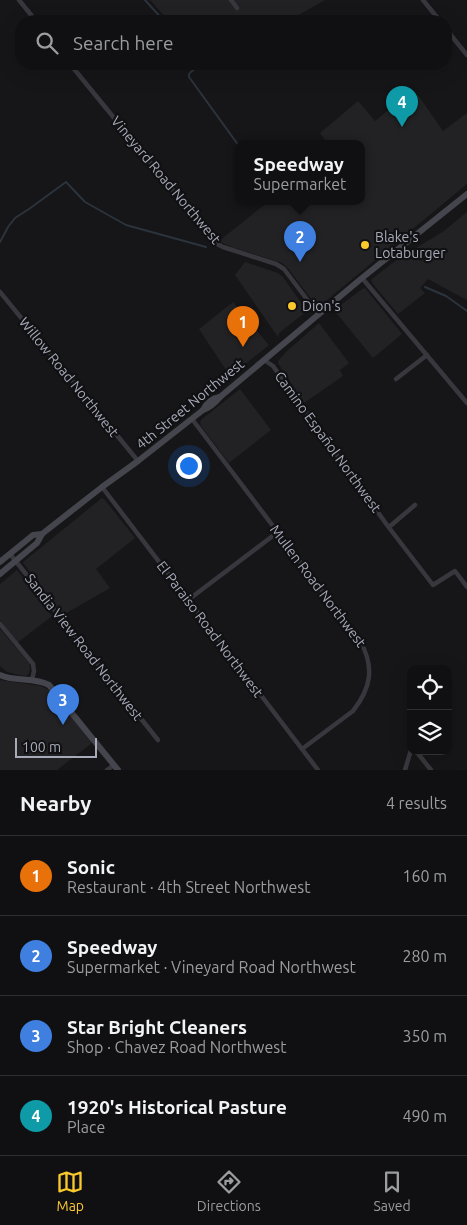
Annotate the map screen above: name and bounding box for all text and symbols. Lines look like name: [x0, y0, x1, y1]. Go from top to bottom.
search box: [15, 15, 452, 70]
icon: search: [33, 29, 61, 57]
text: Search here: [73, 32, 173, 54]
pin: 4: [386, 86, 418, 127]
street label: Vineyard Road Northwest: [108, 113, 224, 247]
popup: [235, 140, 365, 205]
text: Speedway: [254, 153, 344, 175]
text: Supermarket: [254, 175, 346, 193]
pin: 2: [284, 221, 316, 262]
place label: Blake's Lotaburger: [375, 229, 446, 261]
marker: Blake's Lotaburger: [359, 239, 371, 251]
place label: Dion's: [302, 298, 341, 314]
marker: Dion's: [286, 300, 298, 312]
pin: 1: [227, 306, 259, 347]
street label: Willow Road Northwest: [16, 314, 122, 440]
street label: 4th Street Northwest: [133, 355, 247, 452]
street label: Camino Español Northwest: [272, 368, 385, 516]
your location: [176, 453, 202, 479]
street label: Mullen Road Northwest: [267, 522, 370, 651]
street label: El Paraiso Road Northwest: [154, 558, 267, 701]
street label: Sandia View Road Northwest: [22, 570, 147, 724]
map controls: [407, 665, 452, 755]
button: locate: [407, 665, 452, 710]
pin: 3: [47, 684, 79, 725]
button: layers: [407, 710, 452, 755]
scale bar: [15, 735, 98, 758]
text: 100 m: [22, 739, 61, 755]
text: Nearby: [20, 791, 91, 815]
text: 4 results: [386, 794, 447, 812]
text: Sonic: [67, 856, 115, 878]
text: 1: [31, 867, 41, 885]
text: 160 m: [402, 867, 447, 885]
text: Restaurant · 4th Street Northwest: [67, 878, 310, 896]
text: Speedway: [67, 936, 157, 958]
text: 2: [31, 947, 41, 965]
text: 280 m: [402, 947, 447, 965]
text: Supermarket · Vineyard Road Northwest: [67, 958, 356, 976]
text: Star Bright Cleaners: [67, 1016, 247, 1038]
text: 3: [31, 1027, 41, 1045]
text: 350 m: [402, 1027, 447, 1045]
text: Shop · Chavez Road Northwest: [67, 1038, 287, 1056]
text: 1920's Historical Pasture: [67, 1096, 287, 1118]
text: 4: [31, 1107, 41, 1125]
text: 490 m: [402, 1107, 447, 1125]
text: Place: [67, 1118, 105, 1136]
tab: Map: [56, 1168, 84, 1214]
tab: Directions: [197, 1168, 261, 1214]
tab: Saved: [373, 1168, 411, 1214]

